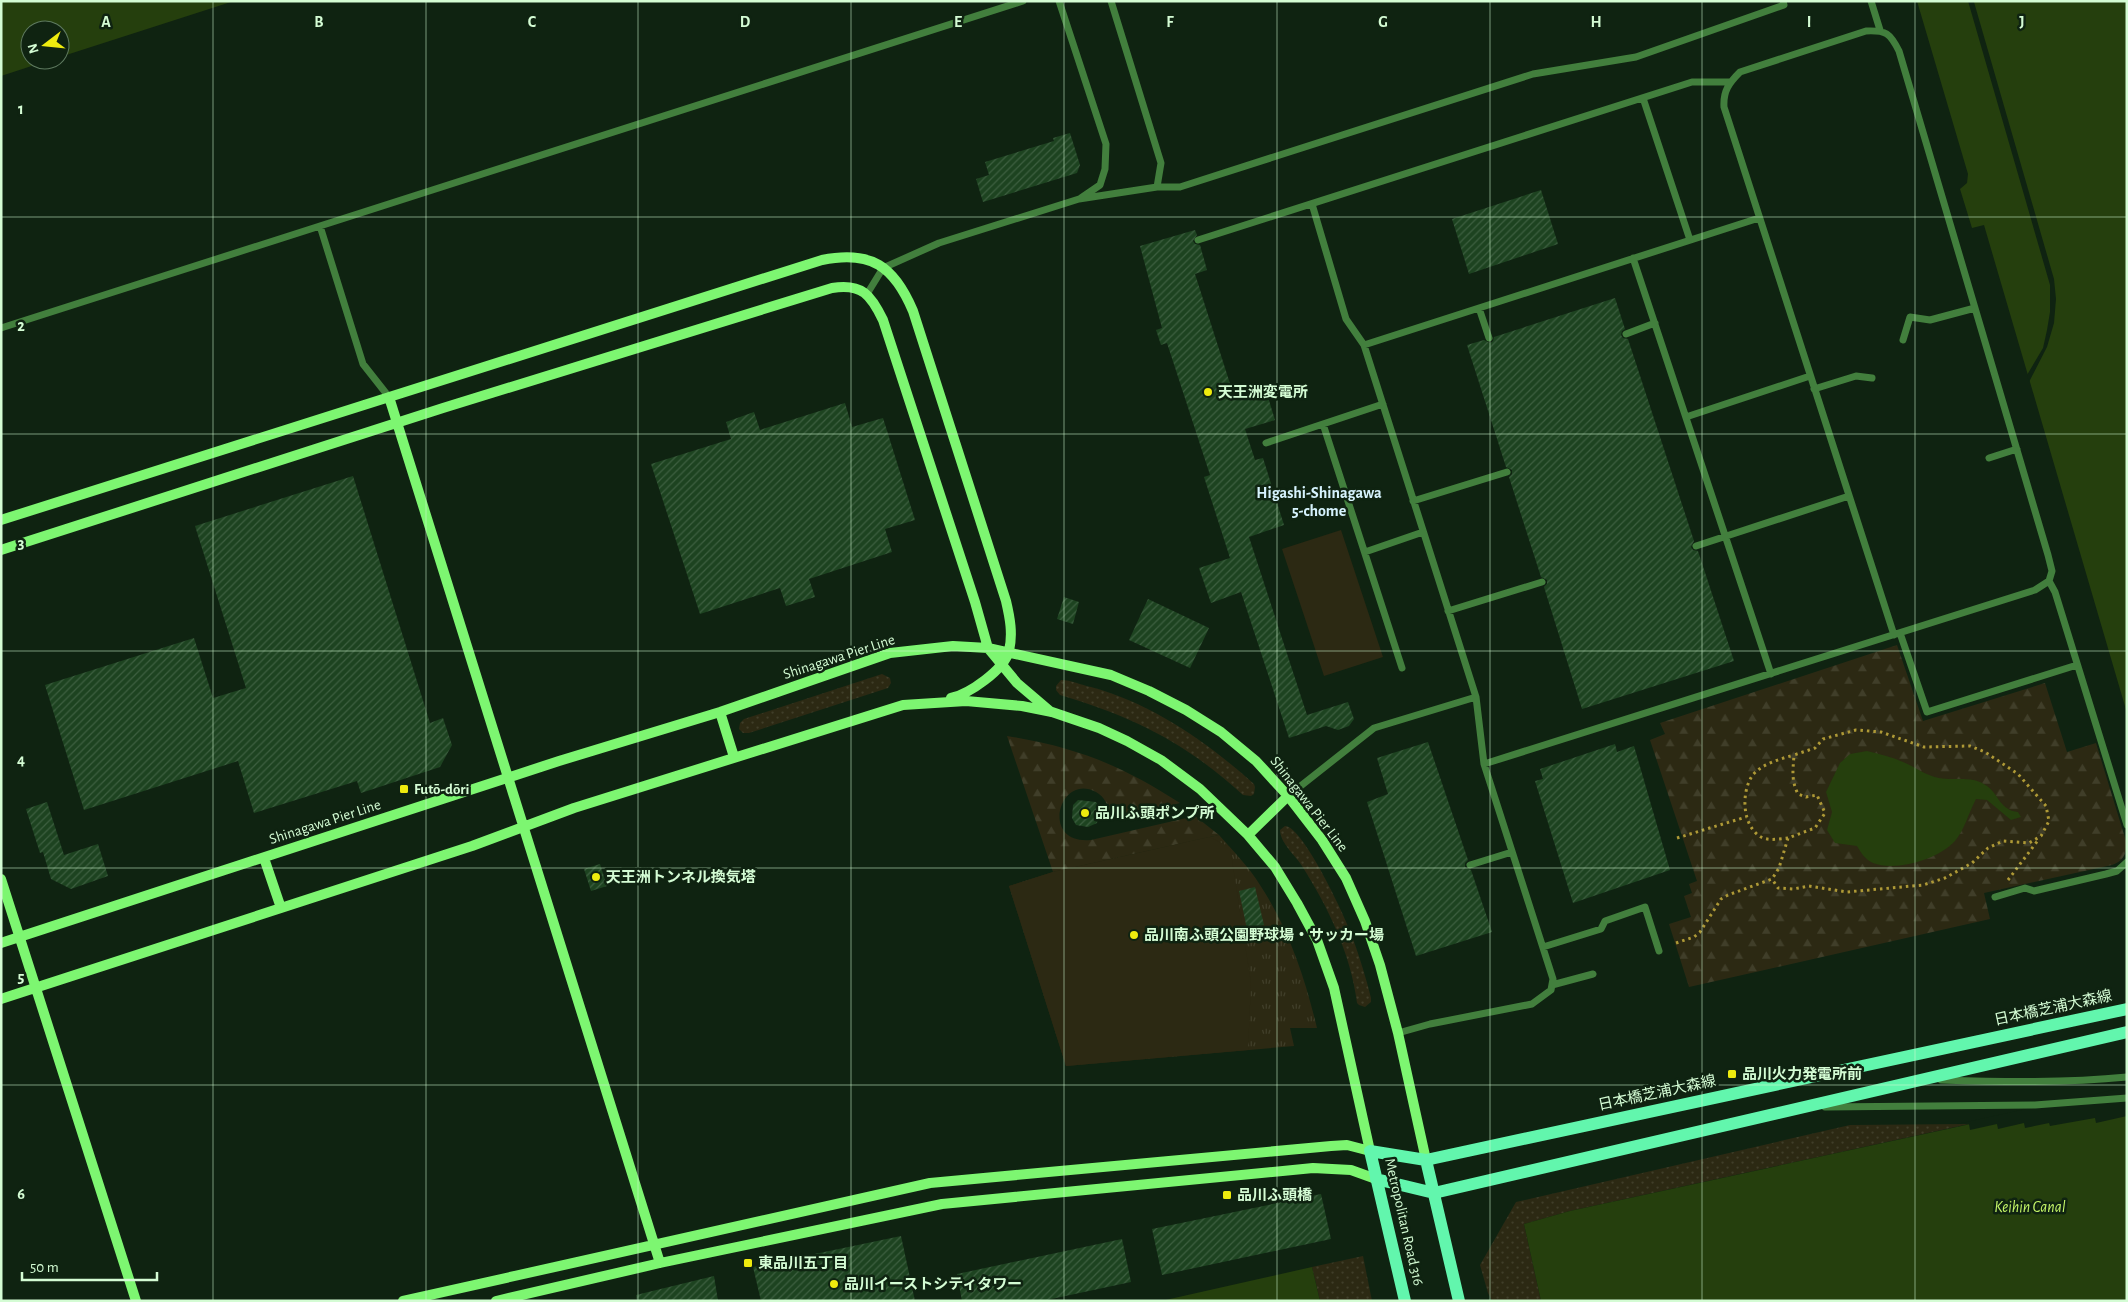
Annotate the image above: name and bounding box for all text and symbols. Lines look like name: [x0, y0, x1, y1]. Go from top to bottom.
text: A: [101, 14, 111, 30]
text: B: [314, 14, 324, 30]
text: C: [528, 14, 537, 30]
text: D: [740, 14, 751, 30]
text: E: [954, 14, 962, 30]
text: F: [1166, 14, 1174, 30]
text: G: [1378, 14, 1388, 30]
text: H: [1590, 14, 1602, 30]
text: I: [1807, 14, 1811, 30]
text: J: [2019, 14, 2025, 30]
north arrow: [20, 20, 70, 70]
text: N: [25, 42, 42, 55]
text: 1: [18, 101, 24, 117]
text: 2: [17, 318, 25, 334]
place label: 天王洲変電所: [1218, 384, 1308, 400]
marker: 天王洲変電所: [1202, 386, 1214, 398]
district label: Higashi-Shinagawa 5-chome: [1256, 485, 1382, 519]
text: 3: [18, 535, 25, 551]
street label: Shinagawa Pier Line: [781, 632, 897, 682]
text: 4: [17, 752, 25, 768]
street label: Shinagawa Pier Line: [1267, 754, 1351, 855]
place label: Futō-dōri: [414, 782, 469, 797]
marker: Futō-dōri: [398, 783, 410, 795]
street label: Shinagawa Pier Line: [267, 797, 383, 847]
place label: 品川ふ頭ポンプ所: [1095, 805, 1215, 821]
marker: 品川ふ頭ポンプ所: [1079, 807, 1091, 819]
place label: 天王洲トンネル換気塔: [606, 868, 756, 885]
marker: 天王洲トンネル換気塔: [590, 871, 602, 883]
place label: 品川南ふ頭公園野球場・サッカー場: [1144, 927, 1384, 943]
marker: 品川南ふ頭公園野球場・サッカー場: [1128, 929, 1140, 941]
text: 5: [18, 969, 25, 985]
street label: 日本橋芝浦大森線: [1992, 986, 2113, 1028]
place label: 品川火力発電所前: [1742, 1065, 1862, 1082]
marker: 品川火力発電所前: [1726, 1068, 1738, 1080]
street label: 日本橋芝浦大森線: [1596, 1071, 1717, 1113]
street label: Metropolitan Road 316: [1382, 1157, 1426, 1287]
text: 6: [17, 1186, 25, 1202]
place label: 品川ふ頭橋: [1237, 1187, 1313, 1203]
marker: 品川ふ頭橋: [1221, 1189, 1233, 1201]
water label: Keihin Canal: [1994, 1199, 2066, 1215]
scale bar: [22, 1250, 158, 1282]
place label: 東品川五丁目: [758, 1255, 848, 1271]
marker: 東品川五丁目: [742, 1257, 754, 1269]
text: 50 m: [30, 1260, 59, 1275]
place label: 品川イーストシティタワー: [844, 1276, 1022, 1292]
marker: 品川イーストシティタワー: [828, 1278, 840, 1290]

